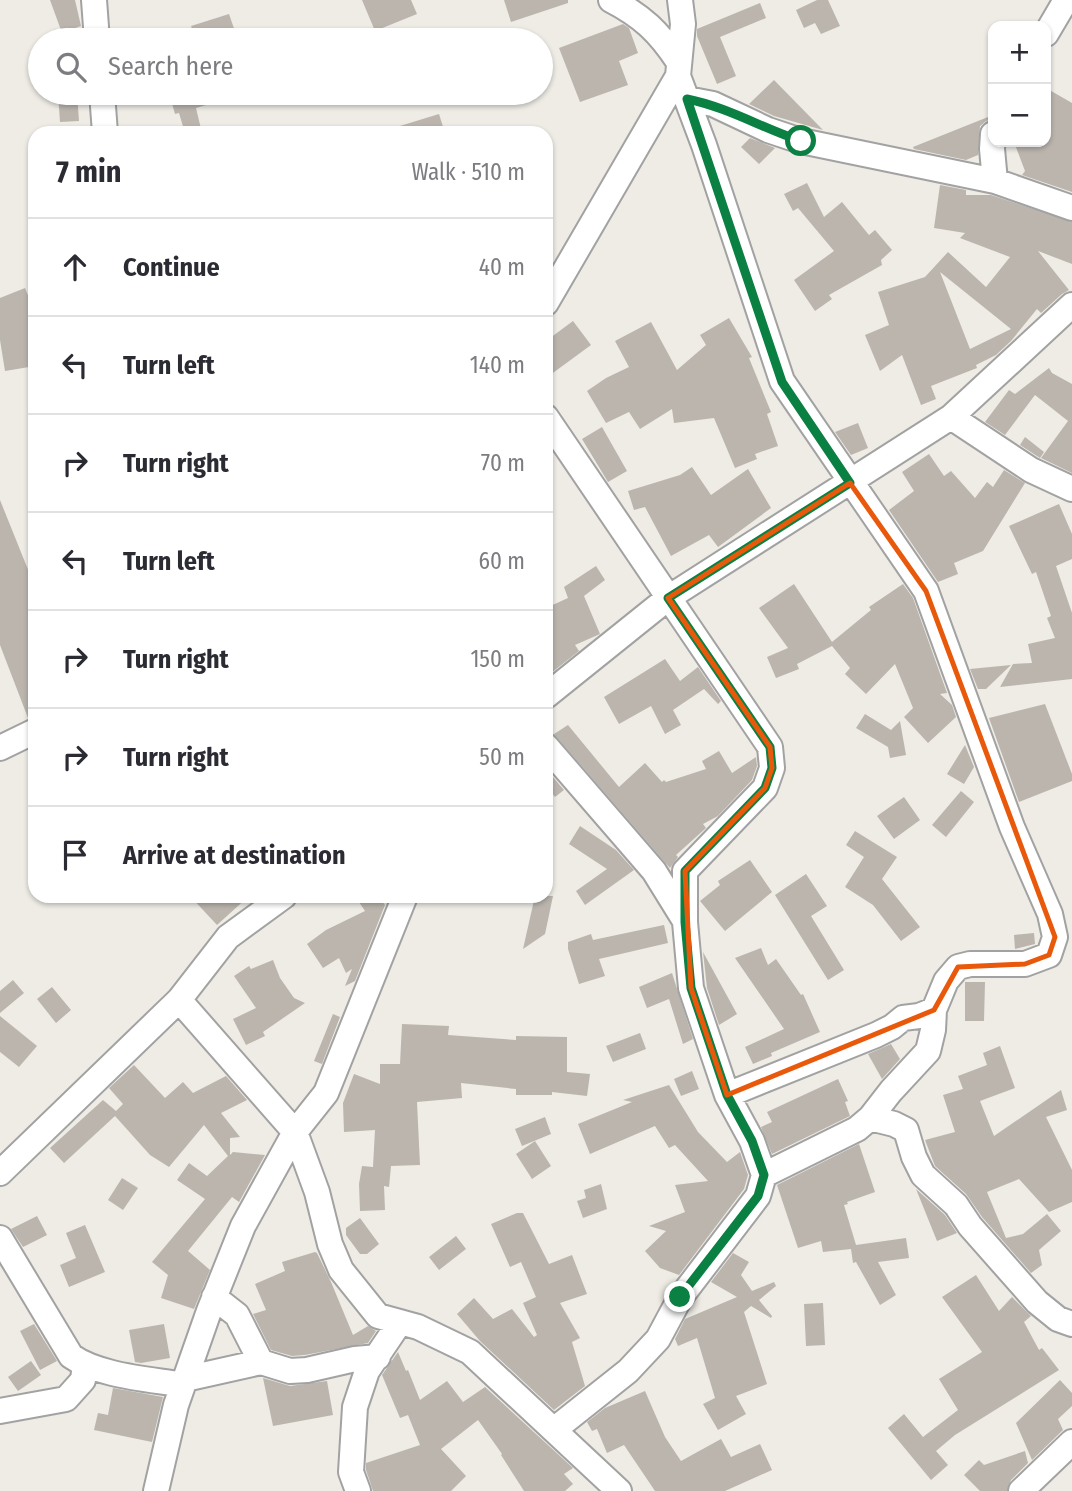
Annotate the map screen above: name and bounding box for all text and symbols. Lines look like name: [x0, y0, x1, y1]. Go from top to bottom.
map controls: [988, 21, 1051, 147]
button: +: [988, 21, 1051, 84]
search box: [28, 28, 553, 105]
icon: search: [52, 48, 90, 86]
text: Search here: [108, 51, 233, 82]
button: −: [988, 84, 1051, 147]
route start: [785, 125, 816, 156]
text: 7 min: [56, 154, 121, 190]
text: Walk · 510 m: [411, 158, 525, 186]
icon: ahead: [56, 248, 94, 286]
text: Continue: [123, 252, 220, 283]
text: 40 m: [479, 253, 525, 281]
icon: left: [56, 346, 94, 384]
text: Turn left: [123, 350, 215, 381]
text: 140 m: [470, 351, 525, 379]
icon: right: [56, 444, 94, 482]
text: Turn right: [123, 448, 229, 479]
text: 70 m: [481, 449, 525, 477]
icon: left: [56, 542, 94, 580]
text: Turn left: [123, 546, 215, 577]
text: 60 m: [479, 547, 525, 575]
icon: right: [56, 640, 94, 678]
text: Turn right: [123, 644, 229, 675]
text: 150 m: [470, 645, 525, 673]
icon: right: [56, 738, 94, 776]
text: Turn right: [123, 742, 229, 773]
text: 50 m: [479, 743, 525, 771]
icon: arrive: [56, 836, 94, 874]
text: Arrive at destination: [123, 840, 346, 871]
route end: [664, 1281, 695, 1312]

